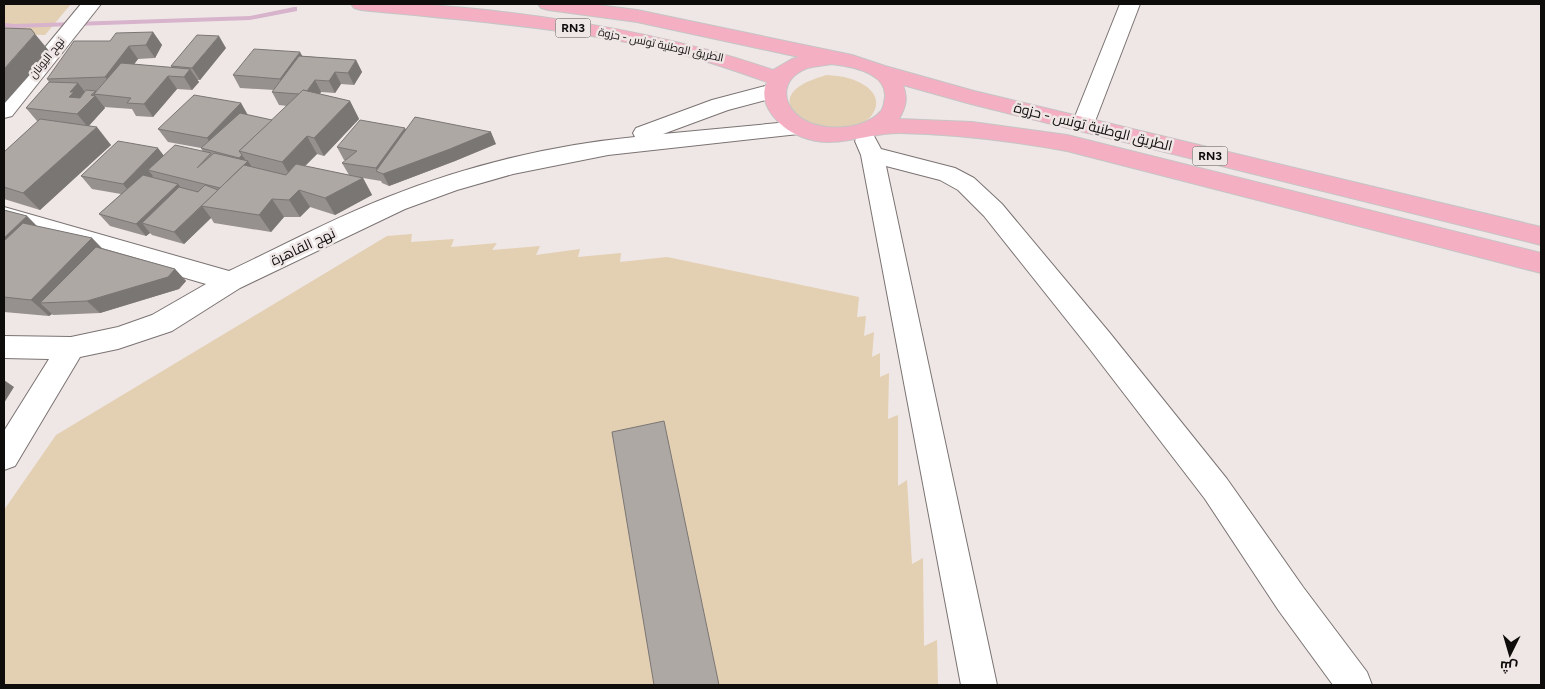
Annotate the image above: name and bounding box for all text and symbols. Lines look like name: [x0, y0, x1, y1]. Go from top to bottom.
road number: RN3: [556, 18, 590, 38]
street label: الطريق الوطنية تونس - حزوة: [597, 25, 725, 65]
street label: نهج اليونان: [27, 35, 68, 82]
street label: الطريق الوطنية تونس - حزوة: [1012, 99, 1174, 155]
road number: RN3: [1192, 146, 1228, 166]
street label: نهج القاهرة: [268, 225, 338, 269]
north arrow: [1485, 629, 1535, 679]
text: ش: [1499, 657, 1519, 676]

